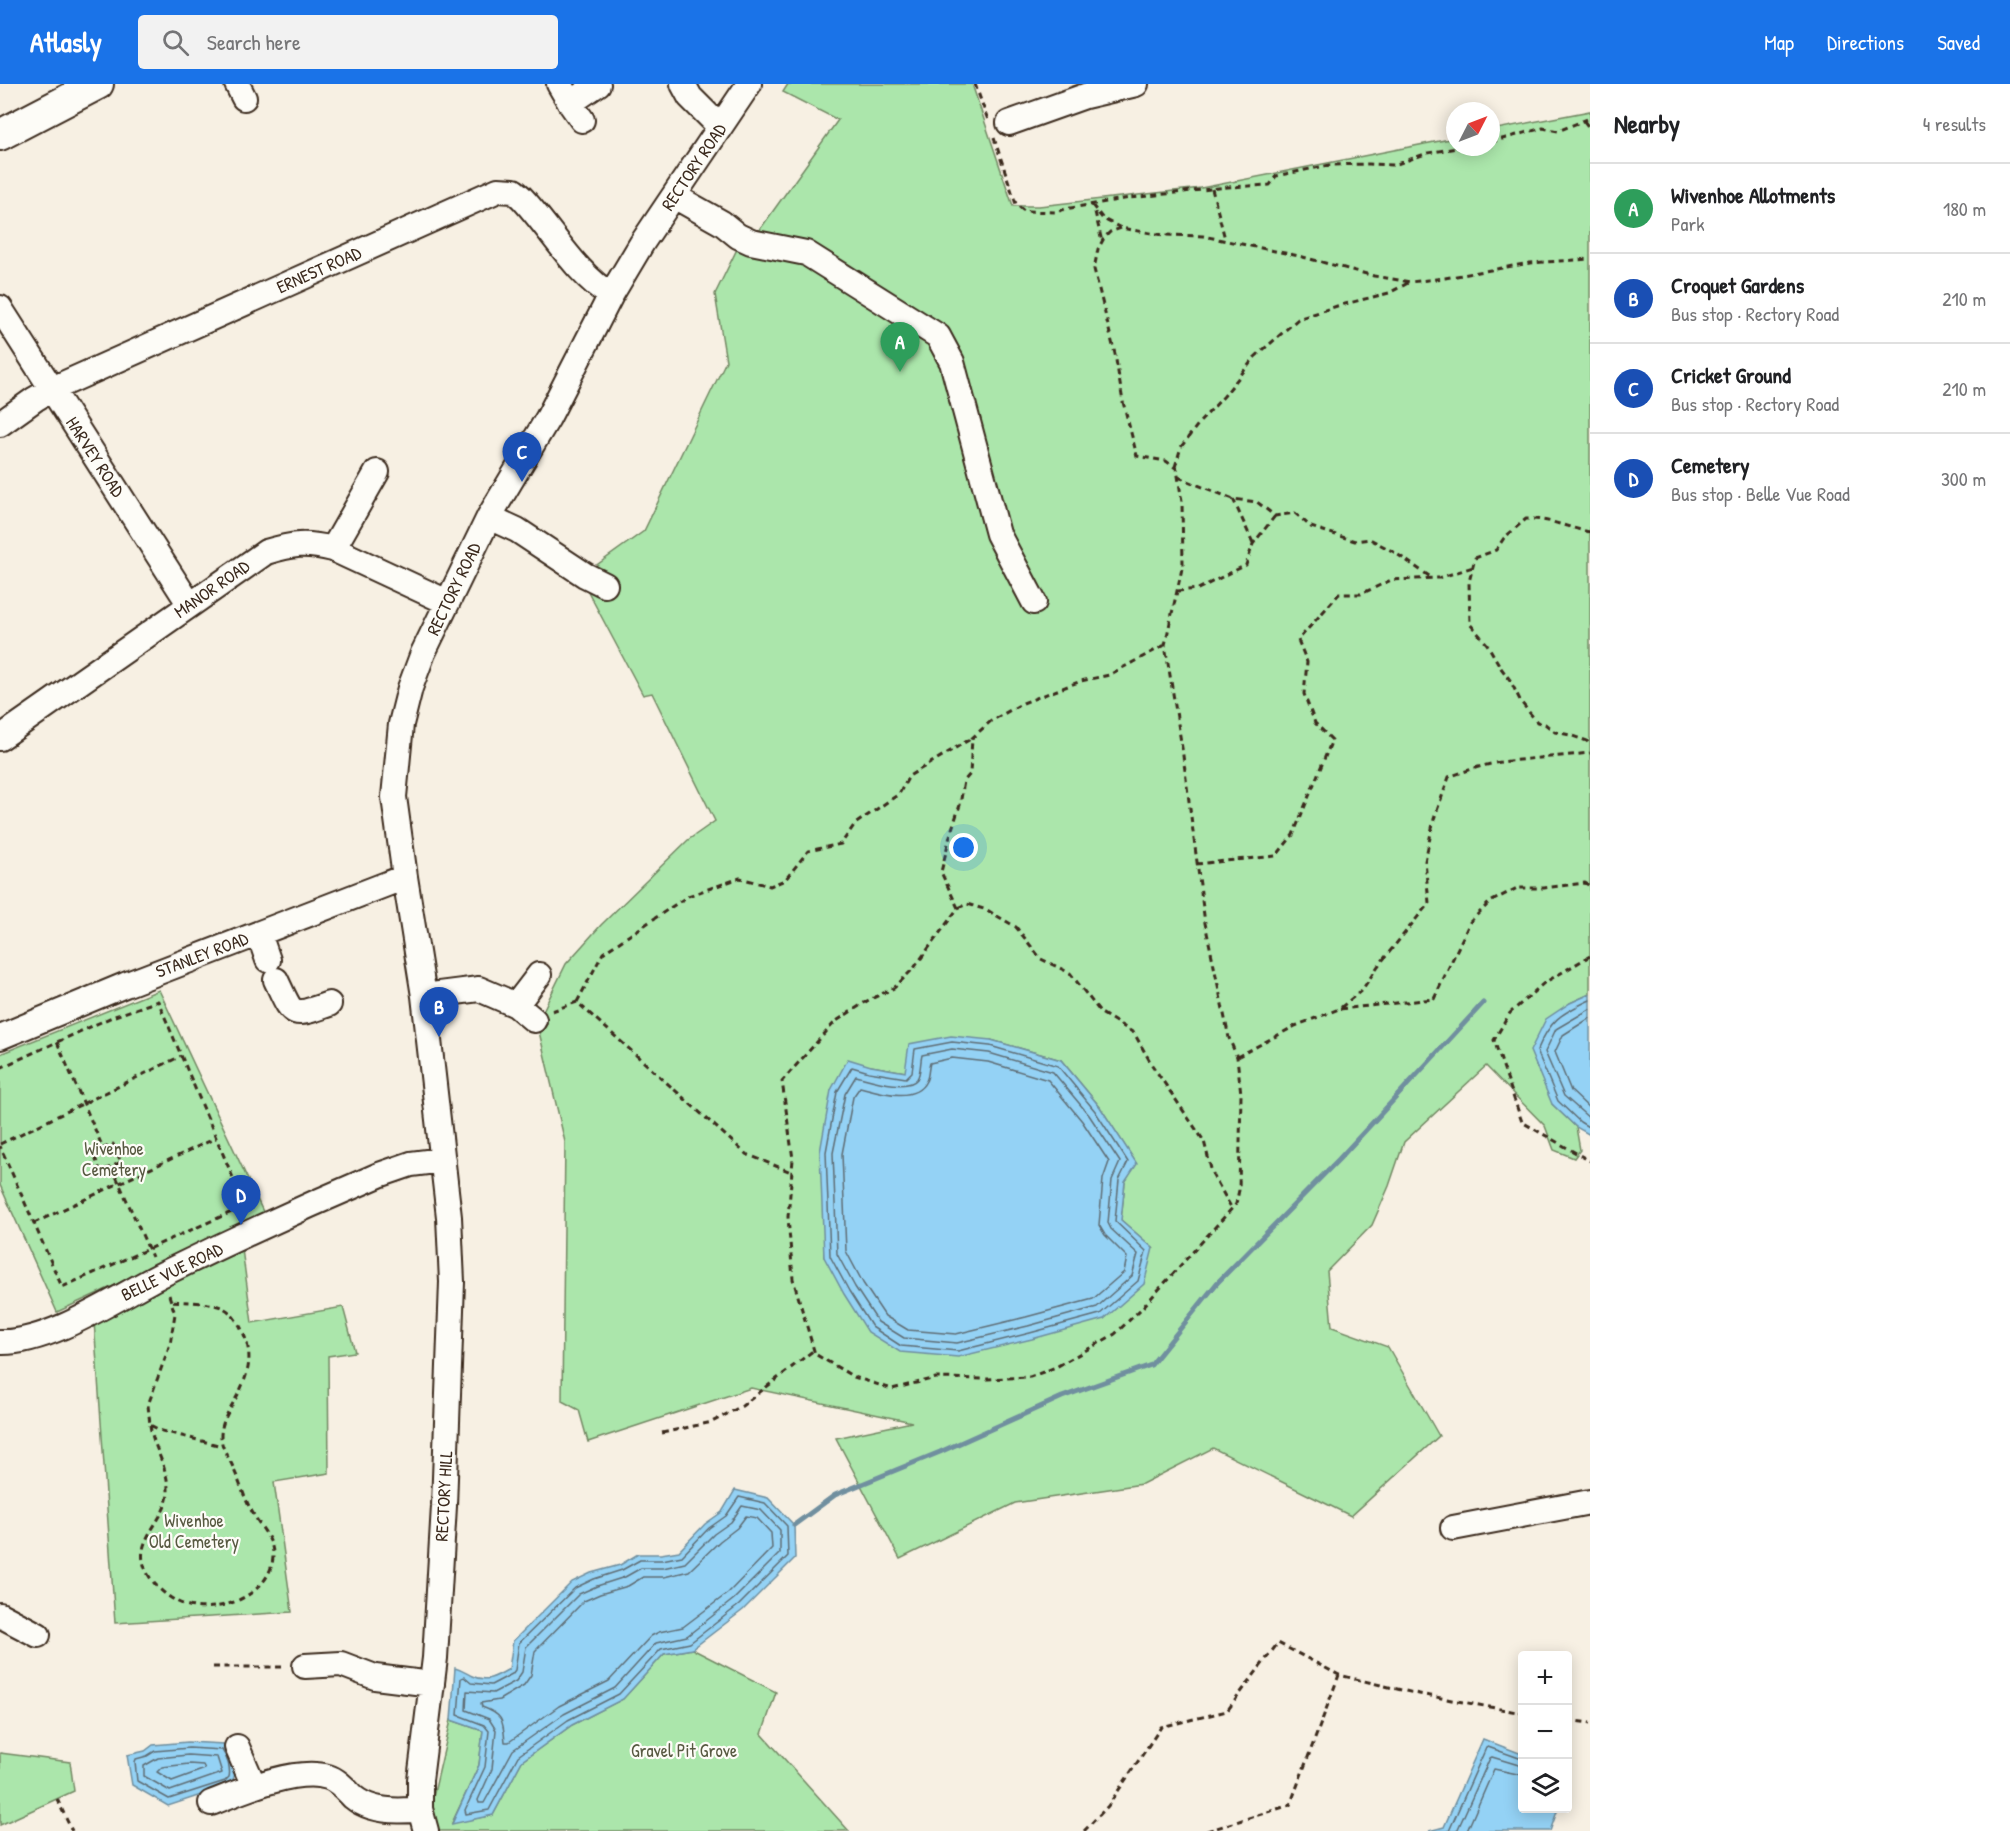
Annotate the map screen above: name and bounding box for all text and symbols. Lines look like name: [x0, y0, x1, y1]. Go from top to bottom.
search box: [138, 15, 558, 69]
text: Atlasly: [30, 23, 102, 61]
icon: search: [159, 26, 192, 59]
text: Search here: [207, 27, 301, 57]
text: Map: [1764, 28, 1794, 57]
text: Directions: [1827, 28, 1904, 57]
text: Saved: [1937, 28, 1980, 57]
north arrow: [1446, 102, 1500, 156]
text: Nearby: [1614, 106, 1680, 141]
text: 4 results: [1923, 110, 1986, 137]
street label: RECTORY ROAD: [655, 118, 732, 215]
text: Wivenhoe Allotments: [1671, 180, 1835, 210]
text: A: [1629, 195, 1638, 222]
text: 180 m: [1943, 195, 1986, 222]
text: Park: [1671, 210, 1704, 237]
street label: ERNEST ROAD: [273, 240, 365, 299]
text: Croquet Gardens: [1671, 270, 1804, 300]
text: B: [1628, 285, 1639, 312]
text: 210 m: [1942, 285, 1986, 312]
text: Bus stop · Rectory Road: [1671, 300, 1839, 327]
pin: A: [880, 322, 920, 372]
text: Cricket Ground: [1671, 360, 1791, 390]
text: C: [1628, 375, 1639, 402]
text: 210 m: [1942, 375, 1986, 402]
text: Bus stop · Rectory Road: [1671, 390, 1839, 417]
street label: HARVEY ROAD: [60, 412, 131, 502]
pin: C: [502, 432, 542, 482]
text: Cemetery: [1671, 450, 1750, 480]
text: D: [1629, 465, 1638, 492]
text: 300 m: [1941, 465, 1986, 492]
text: Bus stop · Belle Vue Road: [1671, 480, 1850, 507]
street label: RECTORY ROAD: [420, 538, 487, 639]
street label: MANOR ROAD: [169, 553, 255, 624]
your location: [949, 833, 978, 862]
street label: STANLEY ROAD: [152, 925, 252, 984]
pin: B: [420, 988, 458, 1037]
park label: Wivenhoe Cemetery: [82, 1136, 147, 1182]
pin: D: [222, 1176, 260, 1225]
street label: BELLE VUE ROAD: [117, 1236, 227, 1307]
street label: RECTORY HILL: [429, 1450, 458, 1542]
park label: Wivenhoe Old Cemetery: [149, 1508, 240, 1554]
map controls: [1518, 1651, 1572, 1813]
button: +: [1518, 1651, 1572, 1705]
button: −: [1518, 1705, 1572, 1759]
park label: Gravel Pit Grove: [631, 1738, 737, 1763]
button: layers: [1518, 1759, 1572, 1813]

